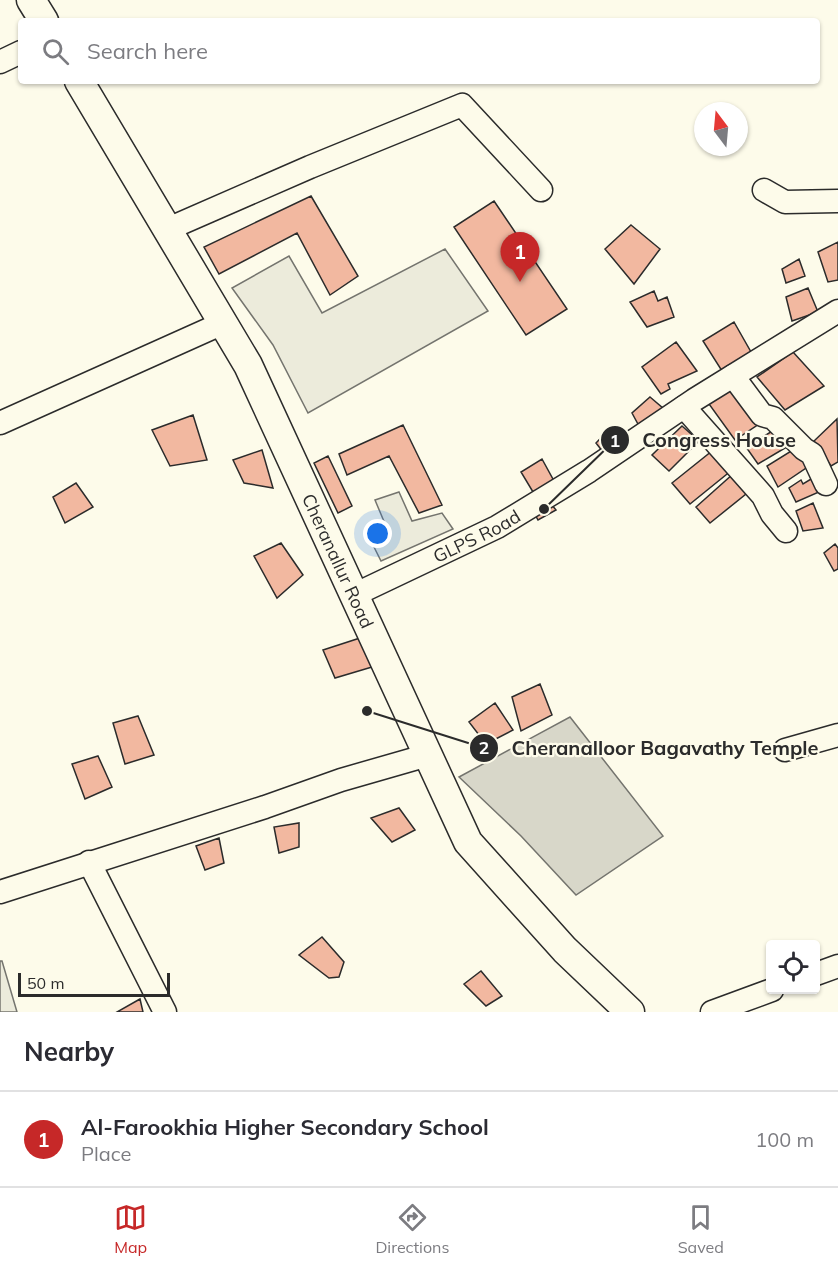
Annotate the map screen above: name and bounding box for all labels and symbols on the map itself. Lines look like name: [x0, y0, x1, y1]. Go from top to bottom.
north arrow: [694, 102, 748, 156]
pin: 1: [500, 232, 540, 282]
callout: Congress House: [600, 421, 808, 459]
text: Congress House: [642, 427, 796, 452]
text: 1: [610, 429, 620, 452]
street label: Cheranallur Road: [297, 490, 379, 632]
street label: GLPS Road: [429, 504, 524, 567]
your location: [363, 519, 392, 548]
callout: Cheranalloor Bagavathy Temple: [469, 729, 830, 767]
text: Cheranalloor Bagavathy Temple: [511, 735, 819, 760]
text: 2: [479, 736, 489, 759]
scale bar: [18, 970, 170, 998]

